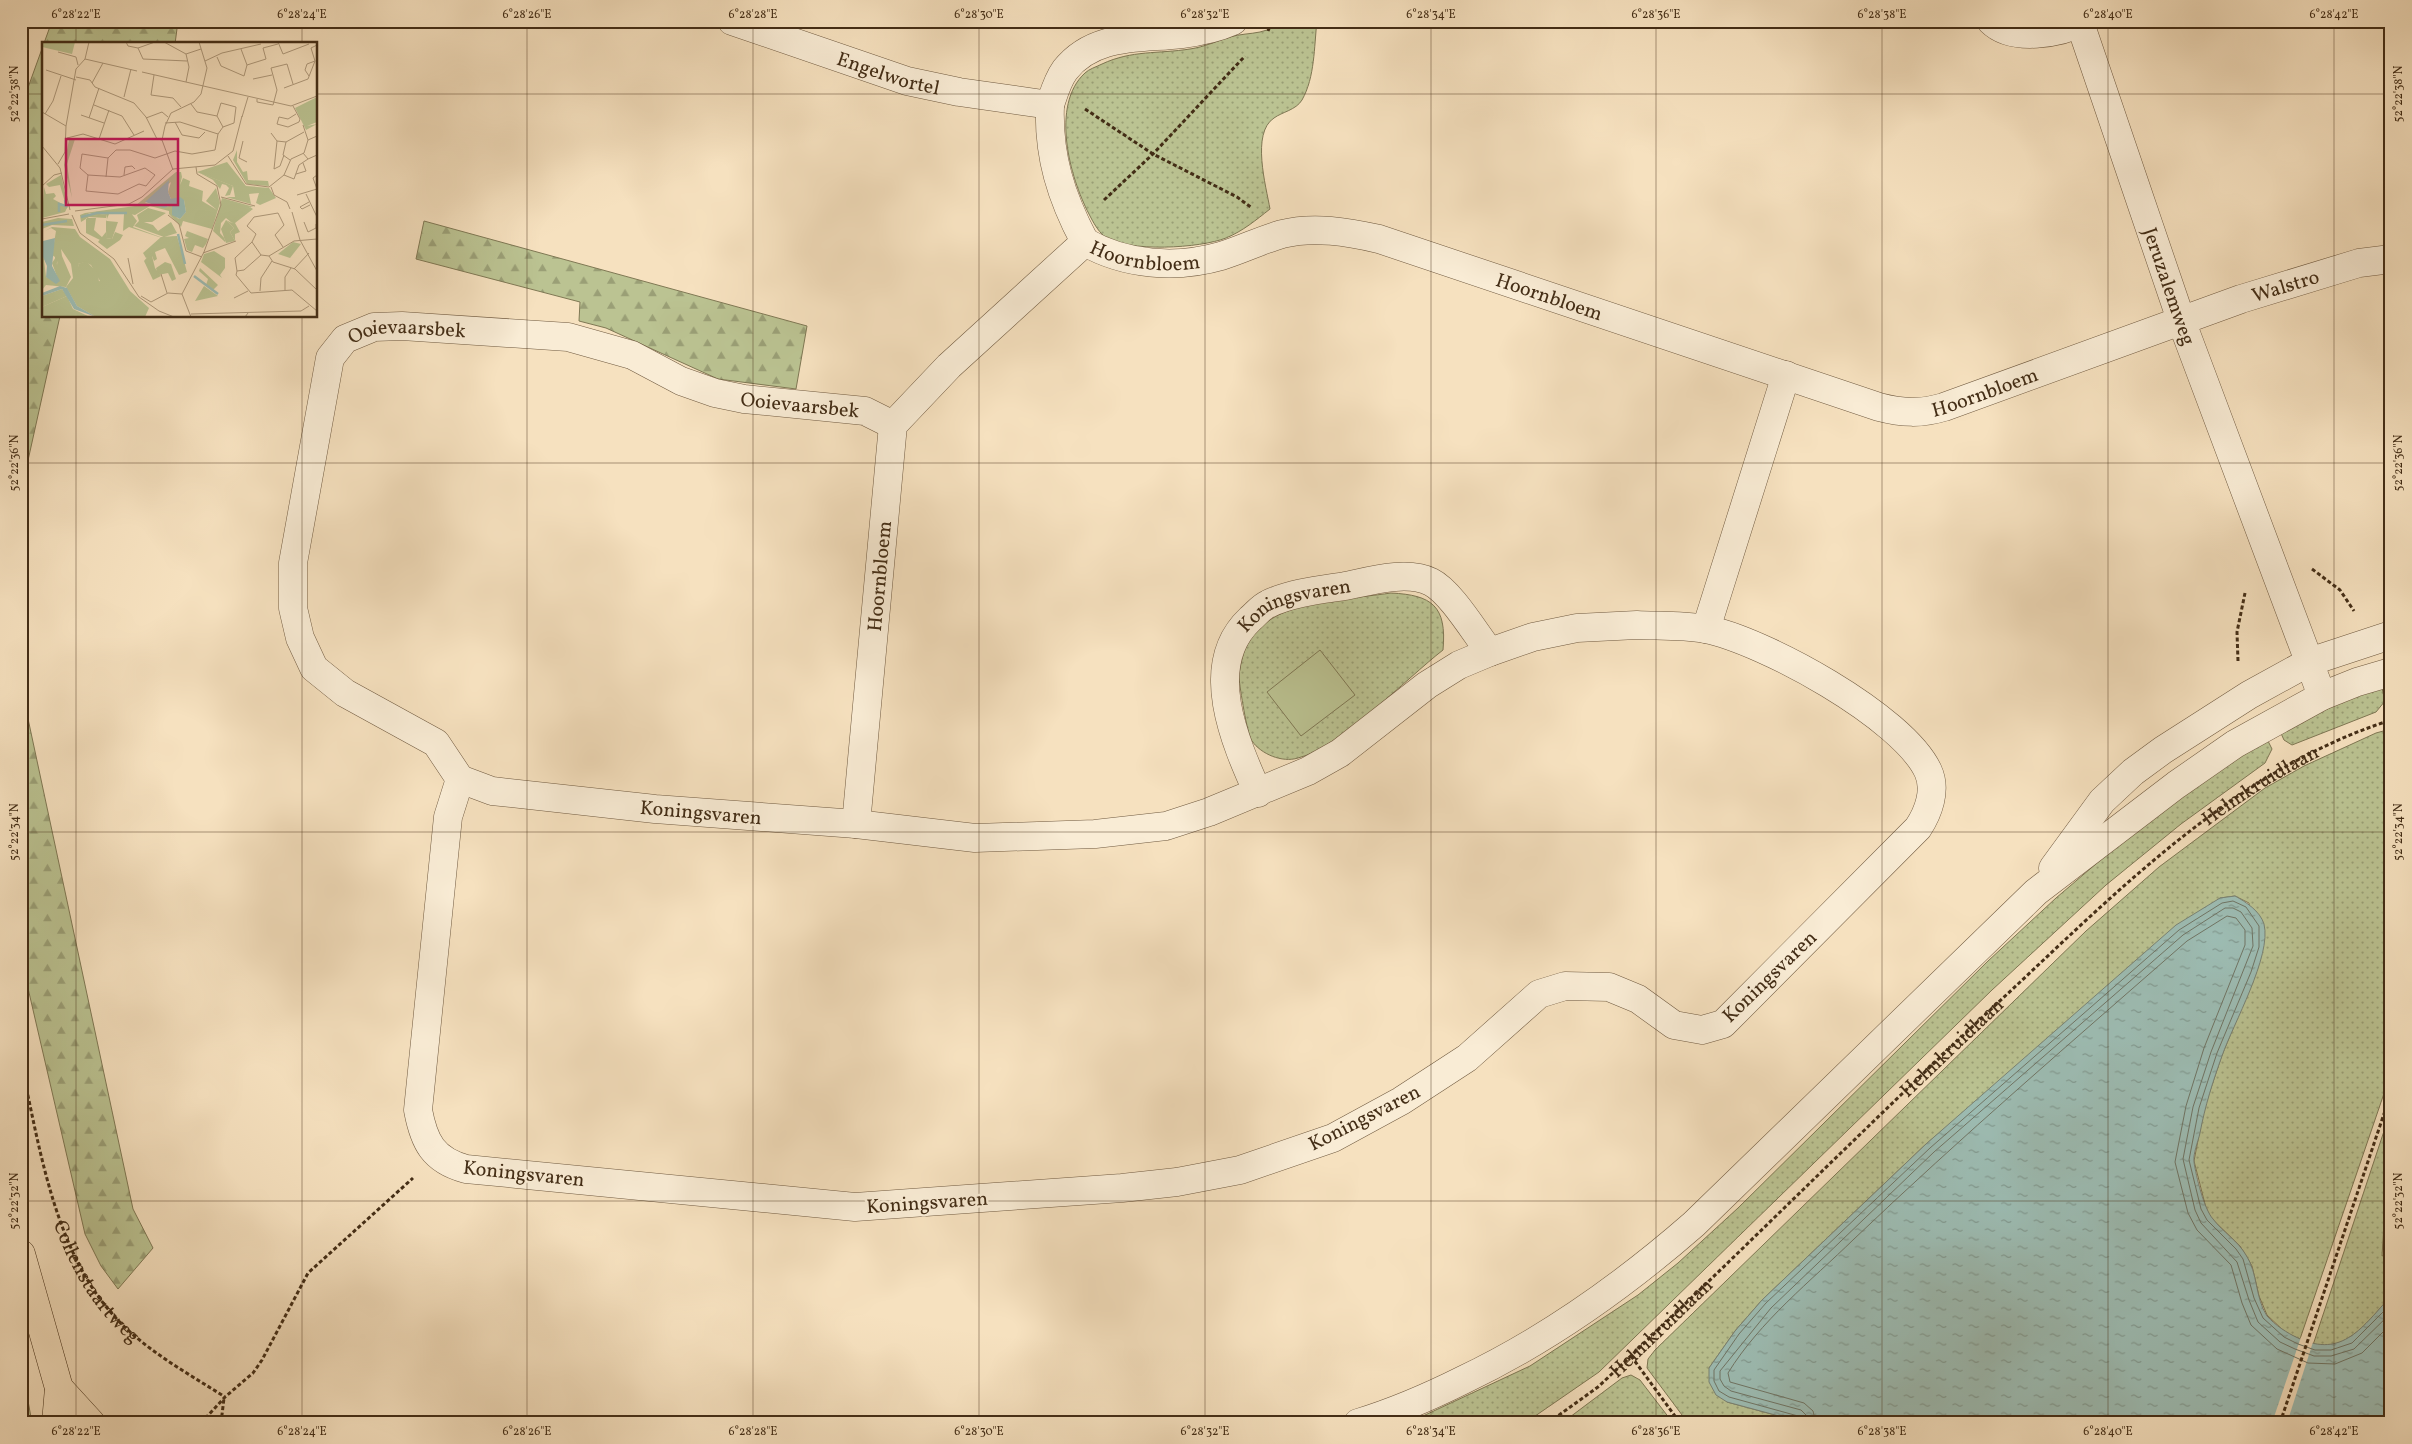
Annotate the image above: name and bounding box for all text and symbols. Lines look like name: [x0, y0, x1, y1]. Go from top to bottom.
text: 6°28'22"E: [51, 7, 101, 23]
text: 6°28'24"E: [277, 7, 327, 23]
text: 6°28'26"E: [502, 7, 552, 23]
text: 6°28'28"E: [728, 7, 778, 23]
text: 6°28'30"E: [954, 7, 1004, 23]
text: 6°28'32"E: [1180, 7, 1230, 23]
text: 6°28'34"E: [1406, 7, 1456, 23]
text: 6°28'36"E: [1632, 7, 1680, 23]
text: 6°28'38"E: [1858, 7, 1906, 23]
text: 6°28'40"E: [2083, 7, 2133, 23]
text: 6°28'42"E: [2309, 7, 2359, 23]
inset map: [42, 42, 318, 318]
street label: Engelwortel: [833, 46, 942, 104]
text: 52°22'38"N: [7, 66, 23, 122]
text: 52°22'38"N: [2391, 66, 2407, 122]
street label: Jeruzalemweg: [2135, 224, 2201, 350]
street label: Hoornbloem: [1085, 235, 1202, 279]
street label: Walstro: [2249, 264, 2323, 311]
street label: Hoornbloem: [1492, 267, 1606, 329]
street label: Ooievaarsbek: [344, 314, 467, 352]
street label: Hoornbloem: [1929, 362, 2043, 426]
street label: Ooievaarsbek: [739, 387, 861, 426]
text: 52°22'36"N: [7, 435, 23, 491]
text: 52°22'36"N: [2391, 435, 2407, 491]
street label: Hoornbloem: [862, 520, 900, 633]
street label: Koningsvaren: [1232, 573, 1353, 640]
street label: Helmkruidlaan: [2196, 739, 2324, 834]
street label: Koningsvaren: [639, 795, 763, 833]
text: 52°22'34"N: [7, 803, 23, 861]
text: 52°22'34"N: [2391, 803, 2407, 861]
street label: Koningsvaren: [1717, 925, 1824, 1030]
street label: Helmkruidlaan: [1894, 992, 2011, 1105]
street label: Koningsvaren: [1304, 1079, 1426, 1159]
street label: Koningsvaren: [462, 1155, 586, 1195]
text: 52°22'32"N: [7, 1173, 23, 1229]
text: 52°22'32"N: [2391, 1173, 2407, 1229]
street label: Koningsvaren: [865, 1186, 989, 1222]
street label: Collenstaartweg: [45, 1217, 145, 1351]
street label: Helmkruidlaan: [1604, 1272, 1720, 1385]
text: 6°28'22"E: [51, 1424, 101, 1440]
text: 6°28'24"E: [277, 1424, 327, 1440]
text: 6°28'26"E: [502, 1424, 552, 1440]
text: 6°28'28"E: [728, 1424, 778, 1440]
text: 6°28'30"E: [954, 1424, 1004, 1440]
text: 6°28'32"E: [1180, 1424, 1230, 1440]
text: 6°28'34"E: [1406, 1424, 1456, 1440]
text: 6°28'36"E: [1632, 1424, 1680, 1440]
text: 6°28'38"E: [1858, 1424, 1906, 1440]
text: 6°28'40"E: [2083, 1424, 2133, 1440]
text: 6°28'42"E: [2309, 1424, 2359, 1440]

